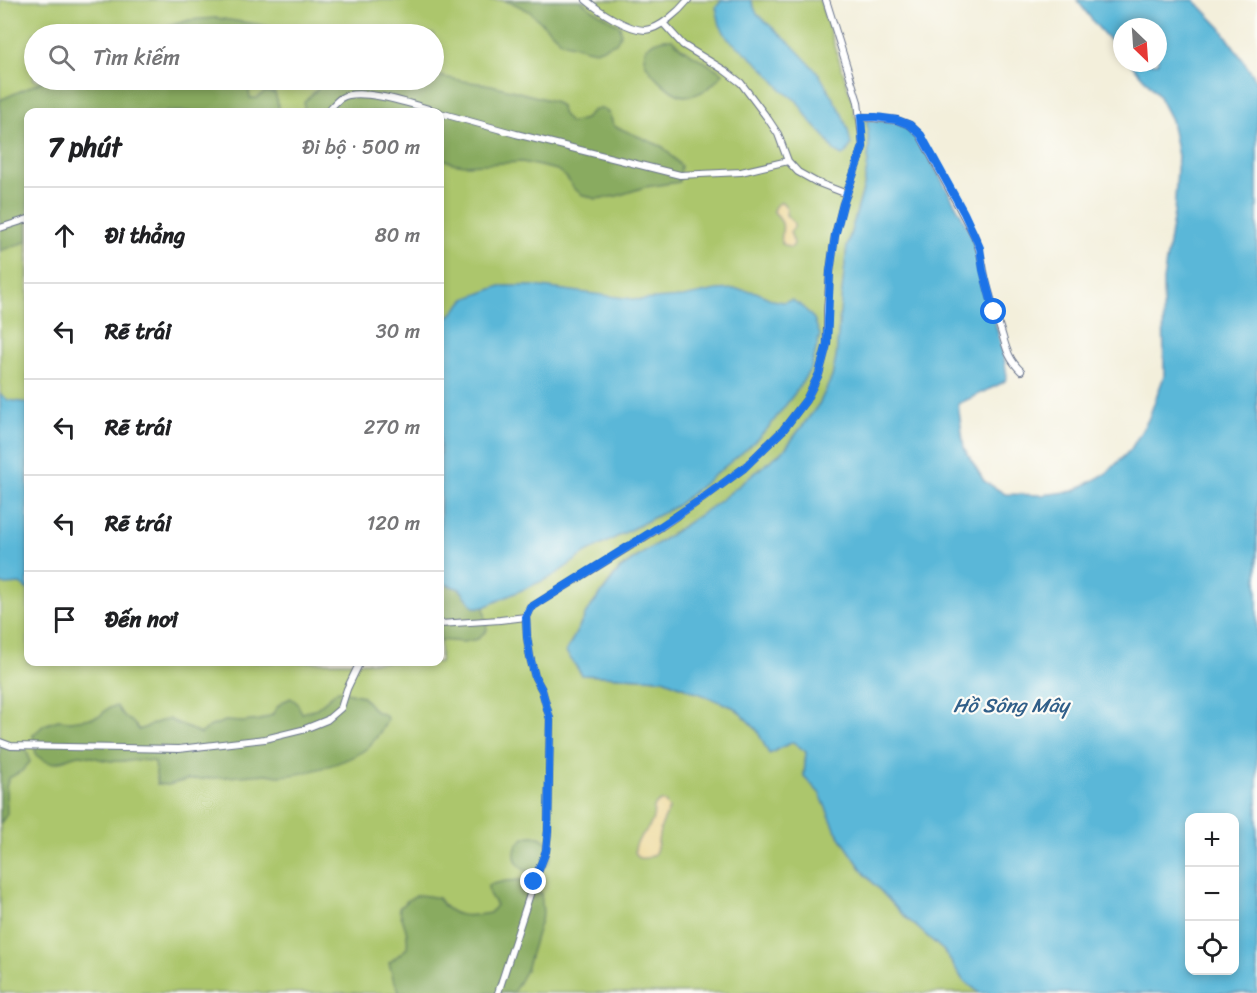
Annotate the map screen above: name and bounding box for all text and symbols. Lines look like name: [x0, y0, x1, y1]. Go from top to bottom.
north arrow: [1113, 18, 1167, 72]
search box: [24, 24, 444, 90]
text: Tìm kiếm: [93, 38, 180, 77]
icon: search: [45, 41, 78, 74]
text: 7 phút: [48, 124, 121, 170]
text: Đi bộ · 500 m: [302, 130, 420, 165]
text: Đi thẳng: [105, 216, 185, 255]
text: 80 m: [375, 218, 420, 253]
icon: ahead: [48, 219, 81, 252]
route start: [980, 298, 1006, 324]
text: Rẽ trái: [105, 312, 171, 351]
text: 30 m: [376, 314, 420, 349]
icon: left: [48, 315, 81, 348]
text: Rẽ trái: [105, 408, 171, 447]
text: 270 m: [364, 410, 420, 445]
icon: left: [48, 411, 81, 444]
text: Rẽ trái: [105, 504, 171, 543]
text: 120 m: [367, 506, 420, 541]
icon: left: [48, 507, 81, 540]
text: Đến nơi: [105, 600, 178, 639]
icon: arrive: [48, 603, 81, 636]
water label: Hồ Sông Mây: [953, 688, 1072, 723]
map controls: [1185, 813, 1239, 975]
button: +: [1185, 813, 1239, 867]
button: −: [1185, 867, 1239, 921]
route end: [520, 868, 546, 894]
button: locate: [1185, 921, 1239, 975]

